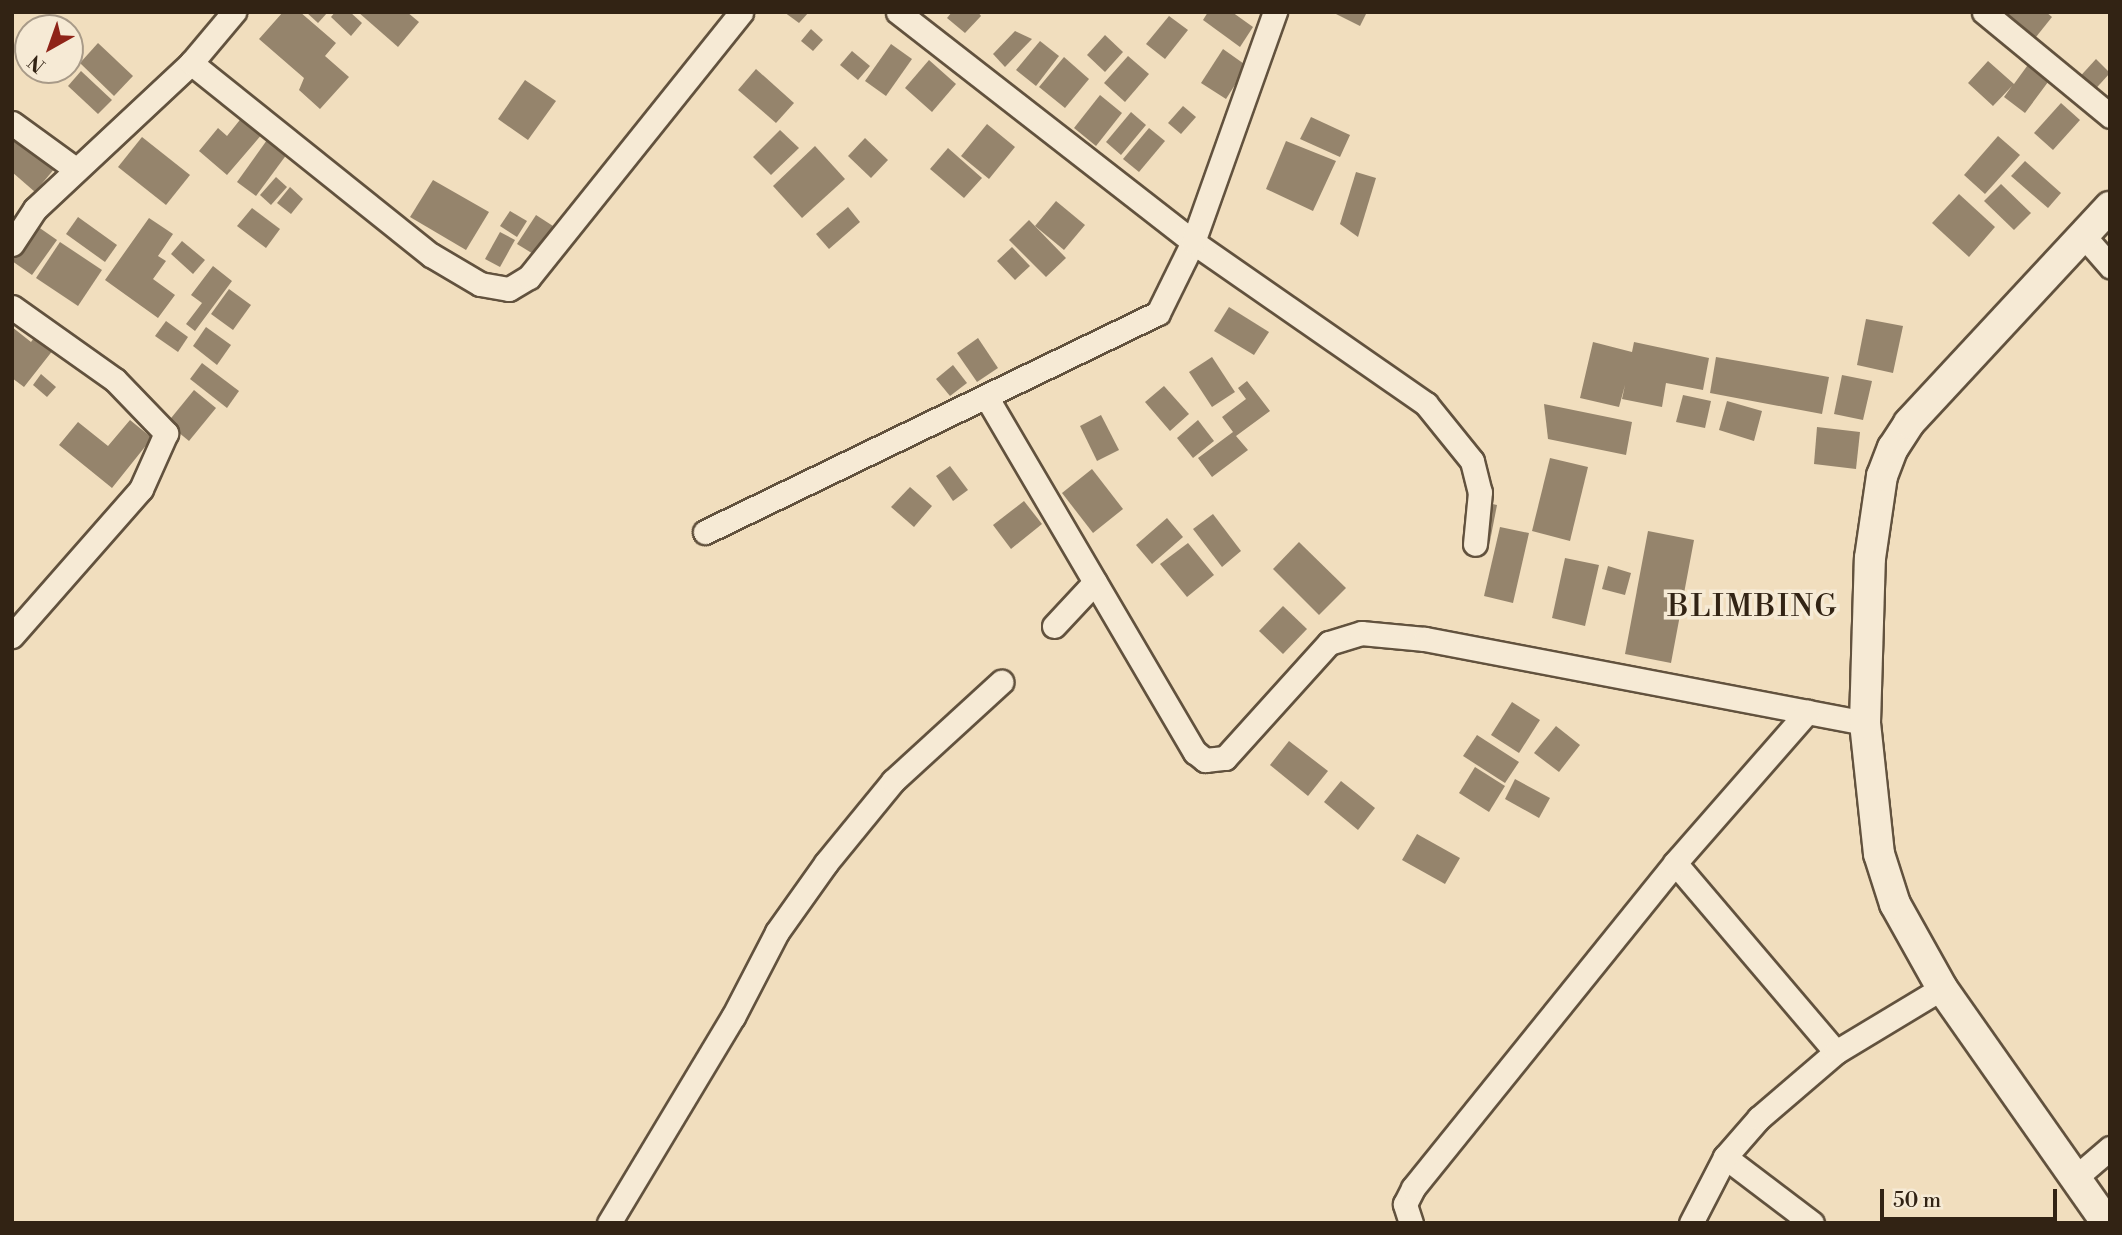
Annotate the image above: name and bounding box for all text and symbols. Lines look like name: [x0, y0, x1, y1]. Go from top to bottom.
north arrow: [14, 14, 84, 84]
text: N: [23, 50, 50, 78]
district label: BLIMBING: [1668, 589, 1838, 625]
scale bar: [1884, 1176, 2061, 1220]
text: 50 m: [1893, 1188, 1941, 1214]

